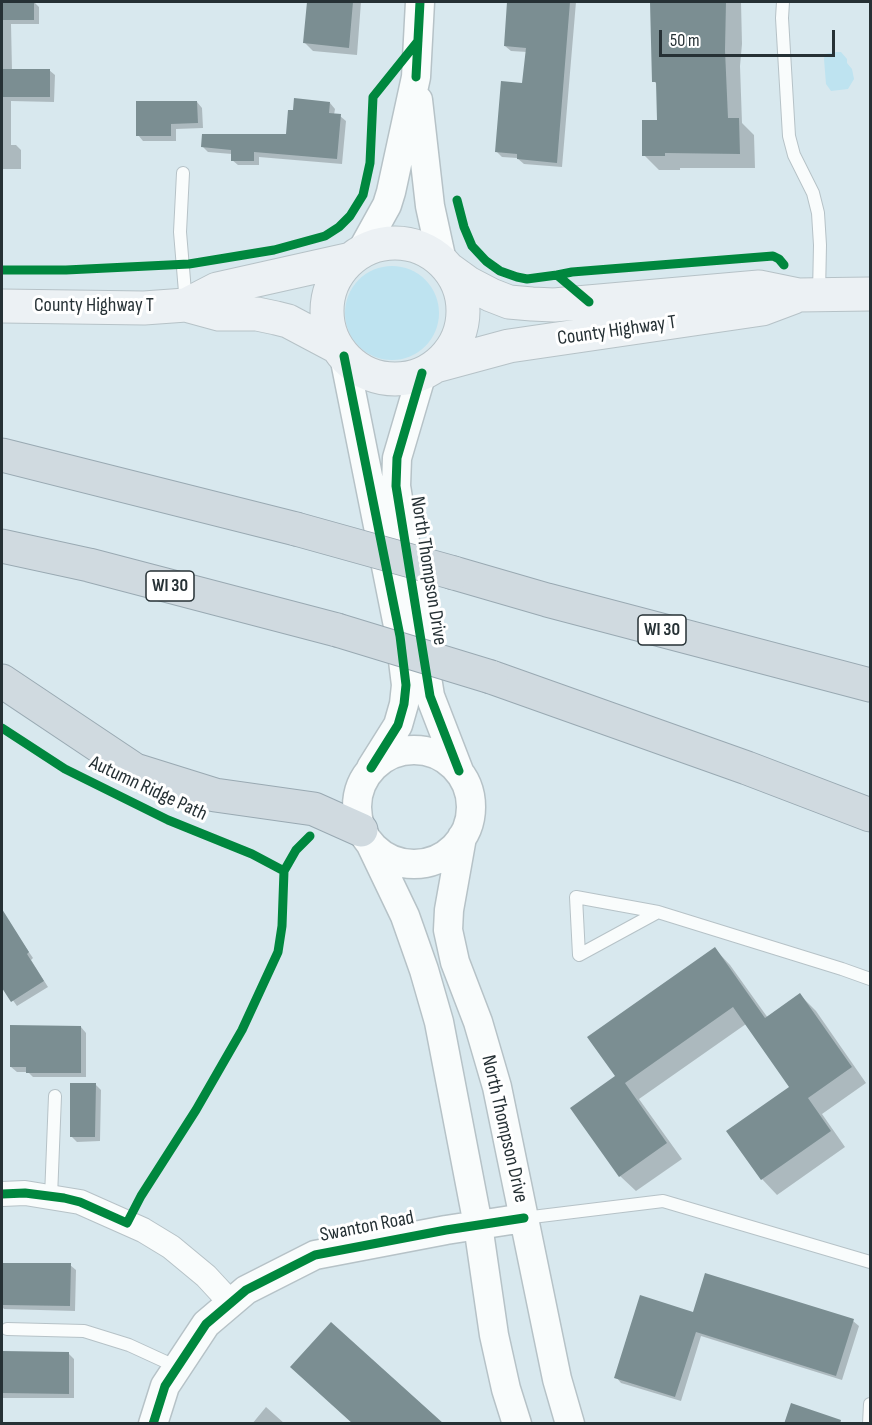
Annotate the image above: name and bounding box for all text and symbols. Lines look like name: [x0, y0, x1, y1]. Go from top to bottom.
scale bar: [662, 18, 838, 56]
text: 50 m: [670, 30, 700, 51]
street label: County Highway T: [34, 294, 154, 318]
street label: County Highway T: [556, 311, 678, 351]
street label: North Thompson Drive: [404, 495, 452, 647]
road number: WI 30: [146, 571, 194, 601]
road number: WI 30: [638, 615, 686, 645]
street label: Autumn Ridge Path: [85, 751, 211, 827]
street label: North Thompson Drive: [475, 1053, 533, 1205]
street label: Swanton Road: [318, 1206, 416, 1248]

